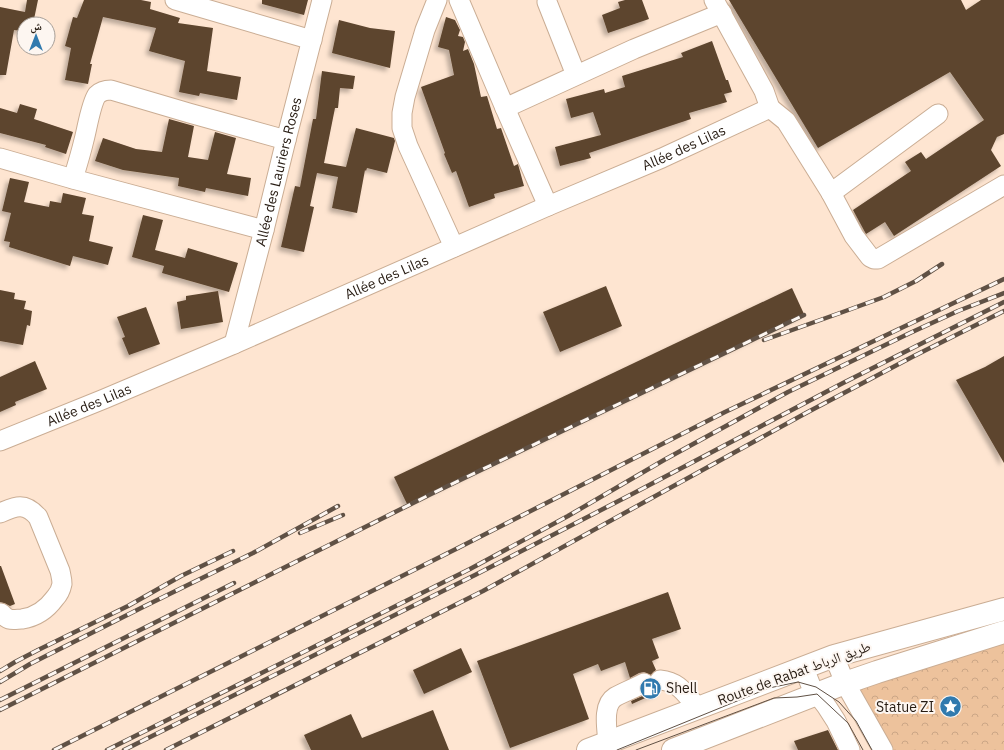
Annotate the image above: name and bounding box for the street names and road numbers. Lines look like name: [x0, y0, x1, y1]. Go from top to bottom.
street label: Allée des Lauriers Roses: [251, 95, 306, 248]
street label: Allée des Lilas: [639, 121, 728, 174]
street label: Allée des Lilas: [342, 251, 431, 303]
street label: Allée des Lilas: [44, 379, 134, 430]
street label: Route de Rabat طريق الرباط: [715, 637, 873, 710]

